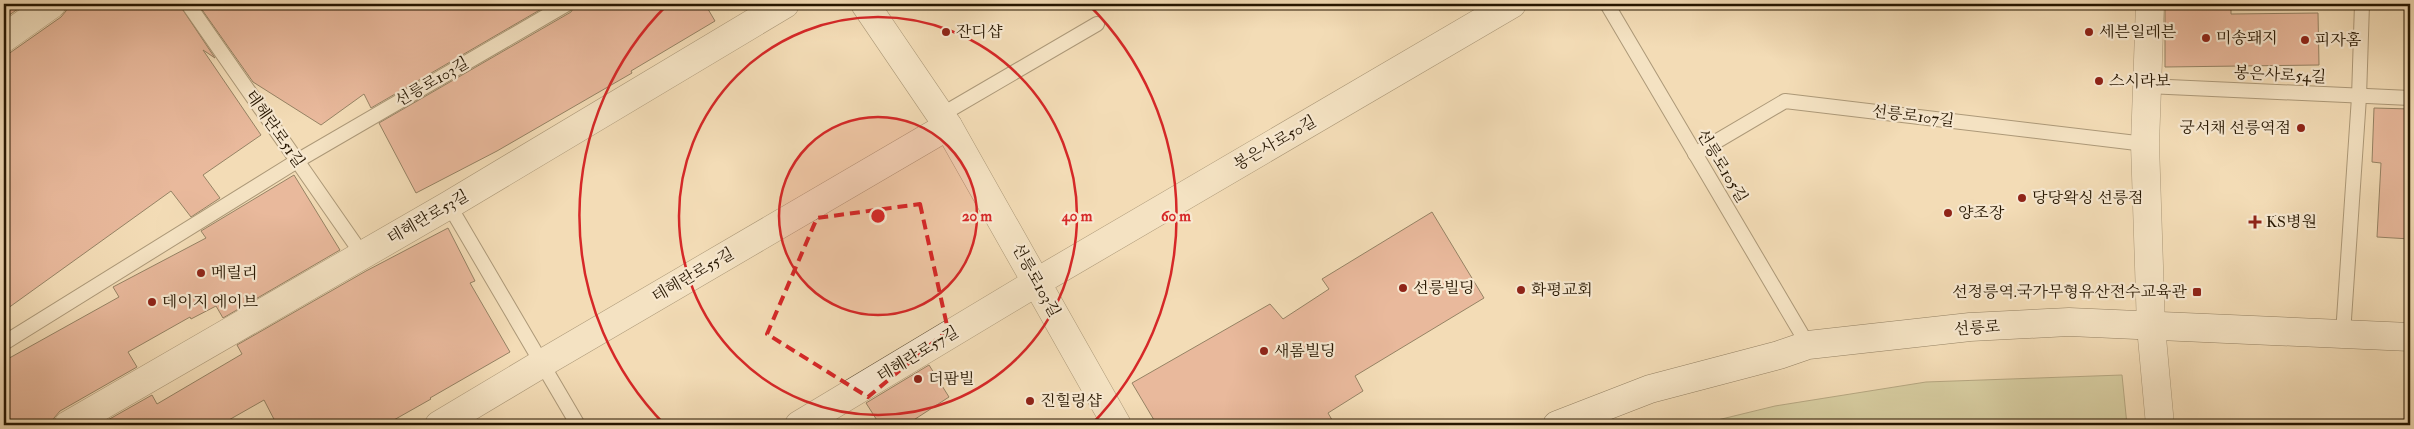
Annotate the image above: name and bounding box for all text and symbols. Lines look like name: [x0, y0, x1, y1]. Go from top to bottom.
place label: 잔디샵: [956, 22, 1003, 42]
place label: 세븐일레븐: [2099, 22, 2177, 42]
marker: 잔디샵: [940, 26, 952, 38]
marker: 세븐일레븐: [2083, 26, 2095, 38]
place label: 미송돼지: [2216, 28, 2278, 48]
place label: 피자홈: [2315, 30, 2361, 50]
marker: 미송돼지: [2200, 32, 2212, 44]
marker: 피자홈: [2299, 34, 2311, 46]
street label: 선릉로103길: [392, 53, 472, 111]
street label: 봉은사로54길: [2233, 63, 2327, 87]
place label: 스시라보: [2109, 71, 2171, 91]
marker: 스시라보: [2093, 75, 2105, 87]
street label: 테헤란로51길: [241, 86, 309, 172]
street label: 선릉로107길: [1871, 101, 1955, 131]
street label: 봉은사로50길: [1230, 111, 1320, 175]
place label: 궁서채 선릉역점: [2179, 118, 2291, 138]
marker: 궁서채 선릉역점: [2295, 122, 2307, 134]
street label: 선릉로105길: [1692, 125, 1752, 207]
street label: 테헤란로53길: [384, 186, 472, 248]
place label: 당당왁싱 선릉점: [2032, 188, 2144, 208]
marker: 당당왁싱 선릉점: [2016, 192, 2028, 204]
place label: 양조장: [1958, 203, 2005, 223]
centre of rings: [869, 207, 887, 225]
text: 20 m: [962, 207, 992, 226]
text: 40 m: [1061, 207, 1093, 226]
text: 60 m: [1161, 207, 1191, 226]
marker: 양조장: [1942, 207, 1954, 219]
place label: KS병원: [2266, 212, 2317, 232]
marker: KS병원: [2248, 215, 2262, 229]
street label: 선릉로103길: [1007, 239, 1065, 321]
street label: 테헤란로55길: [648, 244, 738, 306]
place label: 메릴리: [211, 263, 257, 283]
marker: 메릴리: [195, 267, 207, 279]
place label: 선릉빌딩: [1413, 278, 1475, 298]
place label: 화평교회: [1531, 280, 1593, 300]
marker: 선릉빌딩: [1397, 282, 1409, 294]
place label: 선정릉역.국가무형유산전수교육관: [1952, 282, 2188, 302]
marker: 화평교회: [1515, 284, 1527, 296]
marker: 선정릉역.국가무형유산전수교육관: [2191, 286, 2203, 298]
place label: 데이지 에이브: [162, 292, 259, 312]
marker: 데이지 에이브: [146, 296, 158, 308]
street label: 선릉로: [1953, 316, 2001, 340]
street label: 테헤란로57길: [874, 322, 962, 386]
place label: 새롬빌딩: [1274, 341, 1336, 361]
marker: 새롬빌딩: [1258, 345, 1270, 357]
place label: 더팜빌: [928, 369, 974, 389]
marker: 더팜빌: [912, 373, 924, 385]
place label: 진힐링샵: [1040, 391, 1102, 411]
marker: 진힐링샵: [1024, 395, 1036, 407]

